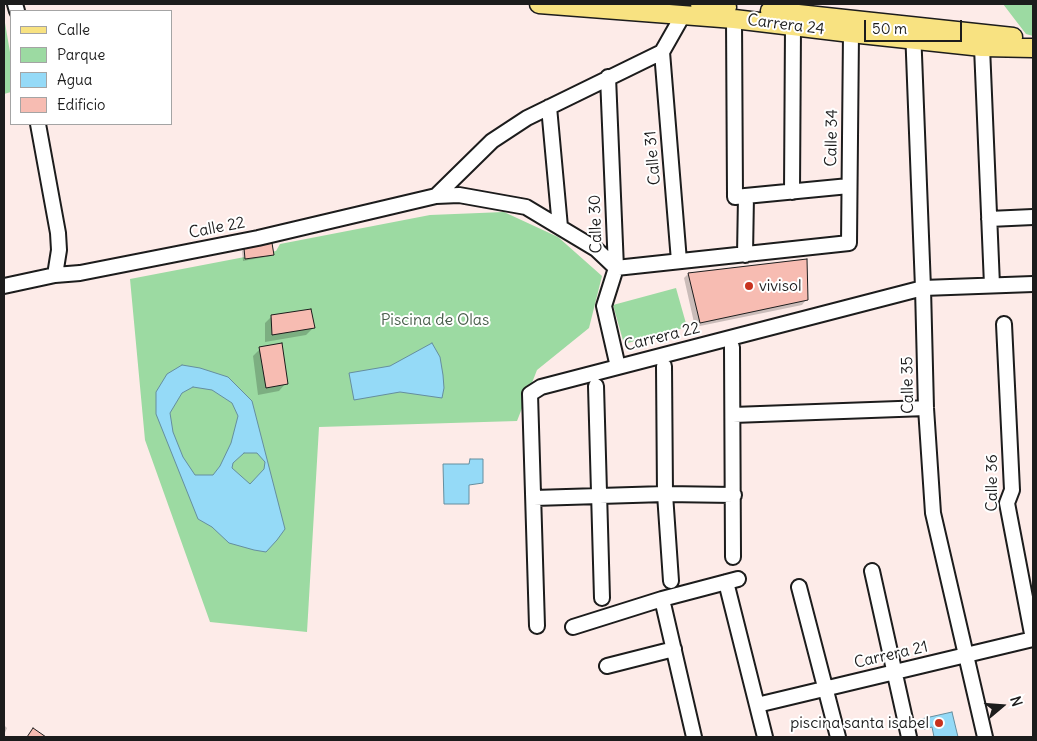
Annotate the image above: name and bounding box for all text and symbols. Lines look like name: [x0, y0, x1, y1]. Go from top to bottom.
legend: [10, 10, 172, 125]
scale bar: [867, 10, 964, 42]
street label: Carrera 24: [746, 11, 826, 39]
text: 50 m: [872, 19, 907, 38]
text: Calle: [57, 20, 90, 39]
text: Parque: [57, 45, 105, 64]
text: Agua: [57, 70, 92, 89]
text: Edificio: [57, 95, 105, 114]
street label: Calle 34: [822, 109, 842, 167]
street label: Calle 31: [641, 130, 665, 186]
street label: Calle 30: [585, 194, 607, 254]
street label: Calle 22: [187, 213, 247, 243]
place label: vivisol: [759, 276, 802, 296]
marker: vivisol: [743, 280, 755, 292]
park label: Piscina de Olas: [381, 310, 489, 330]
street label: Carrera 22: [622, 318, 702, 356]
street label: Calle 35: [898, 356, 918, 414]
street label: Calle 36: [982, 454, 1002, 512]
street label: Carrera 21: [852, 637, 930, 673]
north arrow: [977, 681, 1027, 731]
text: N: [1006, 694, 1026, 709]
place label: piscina santa isabel: [790, 713, 929, 733]
marker: piscina santa isabel: [933, 717, 945, 729]

